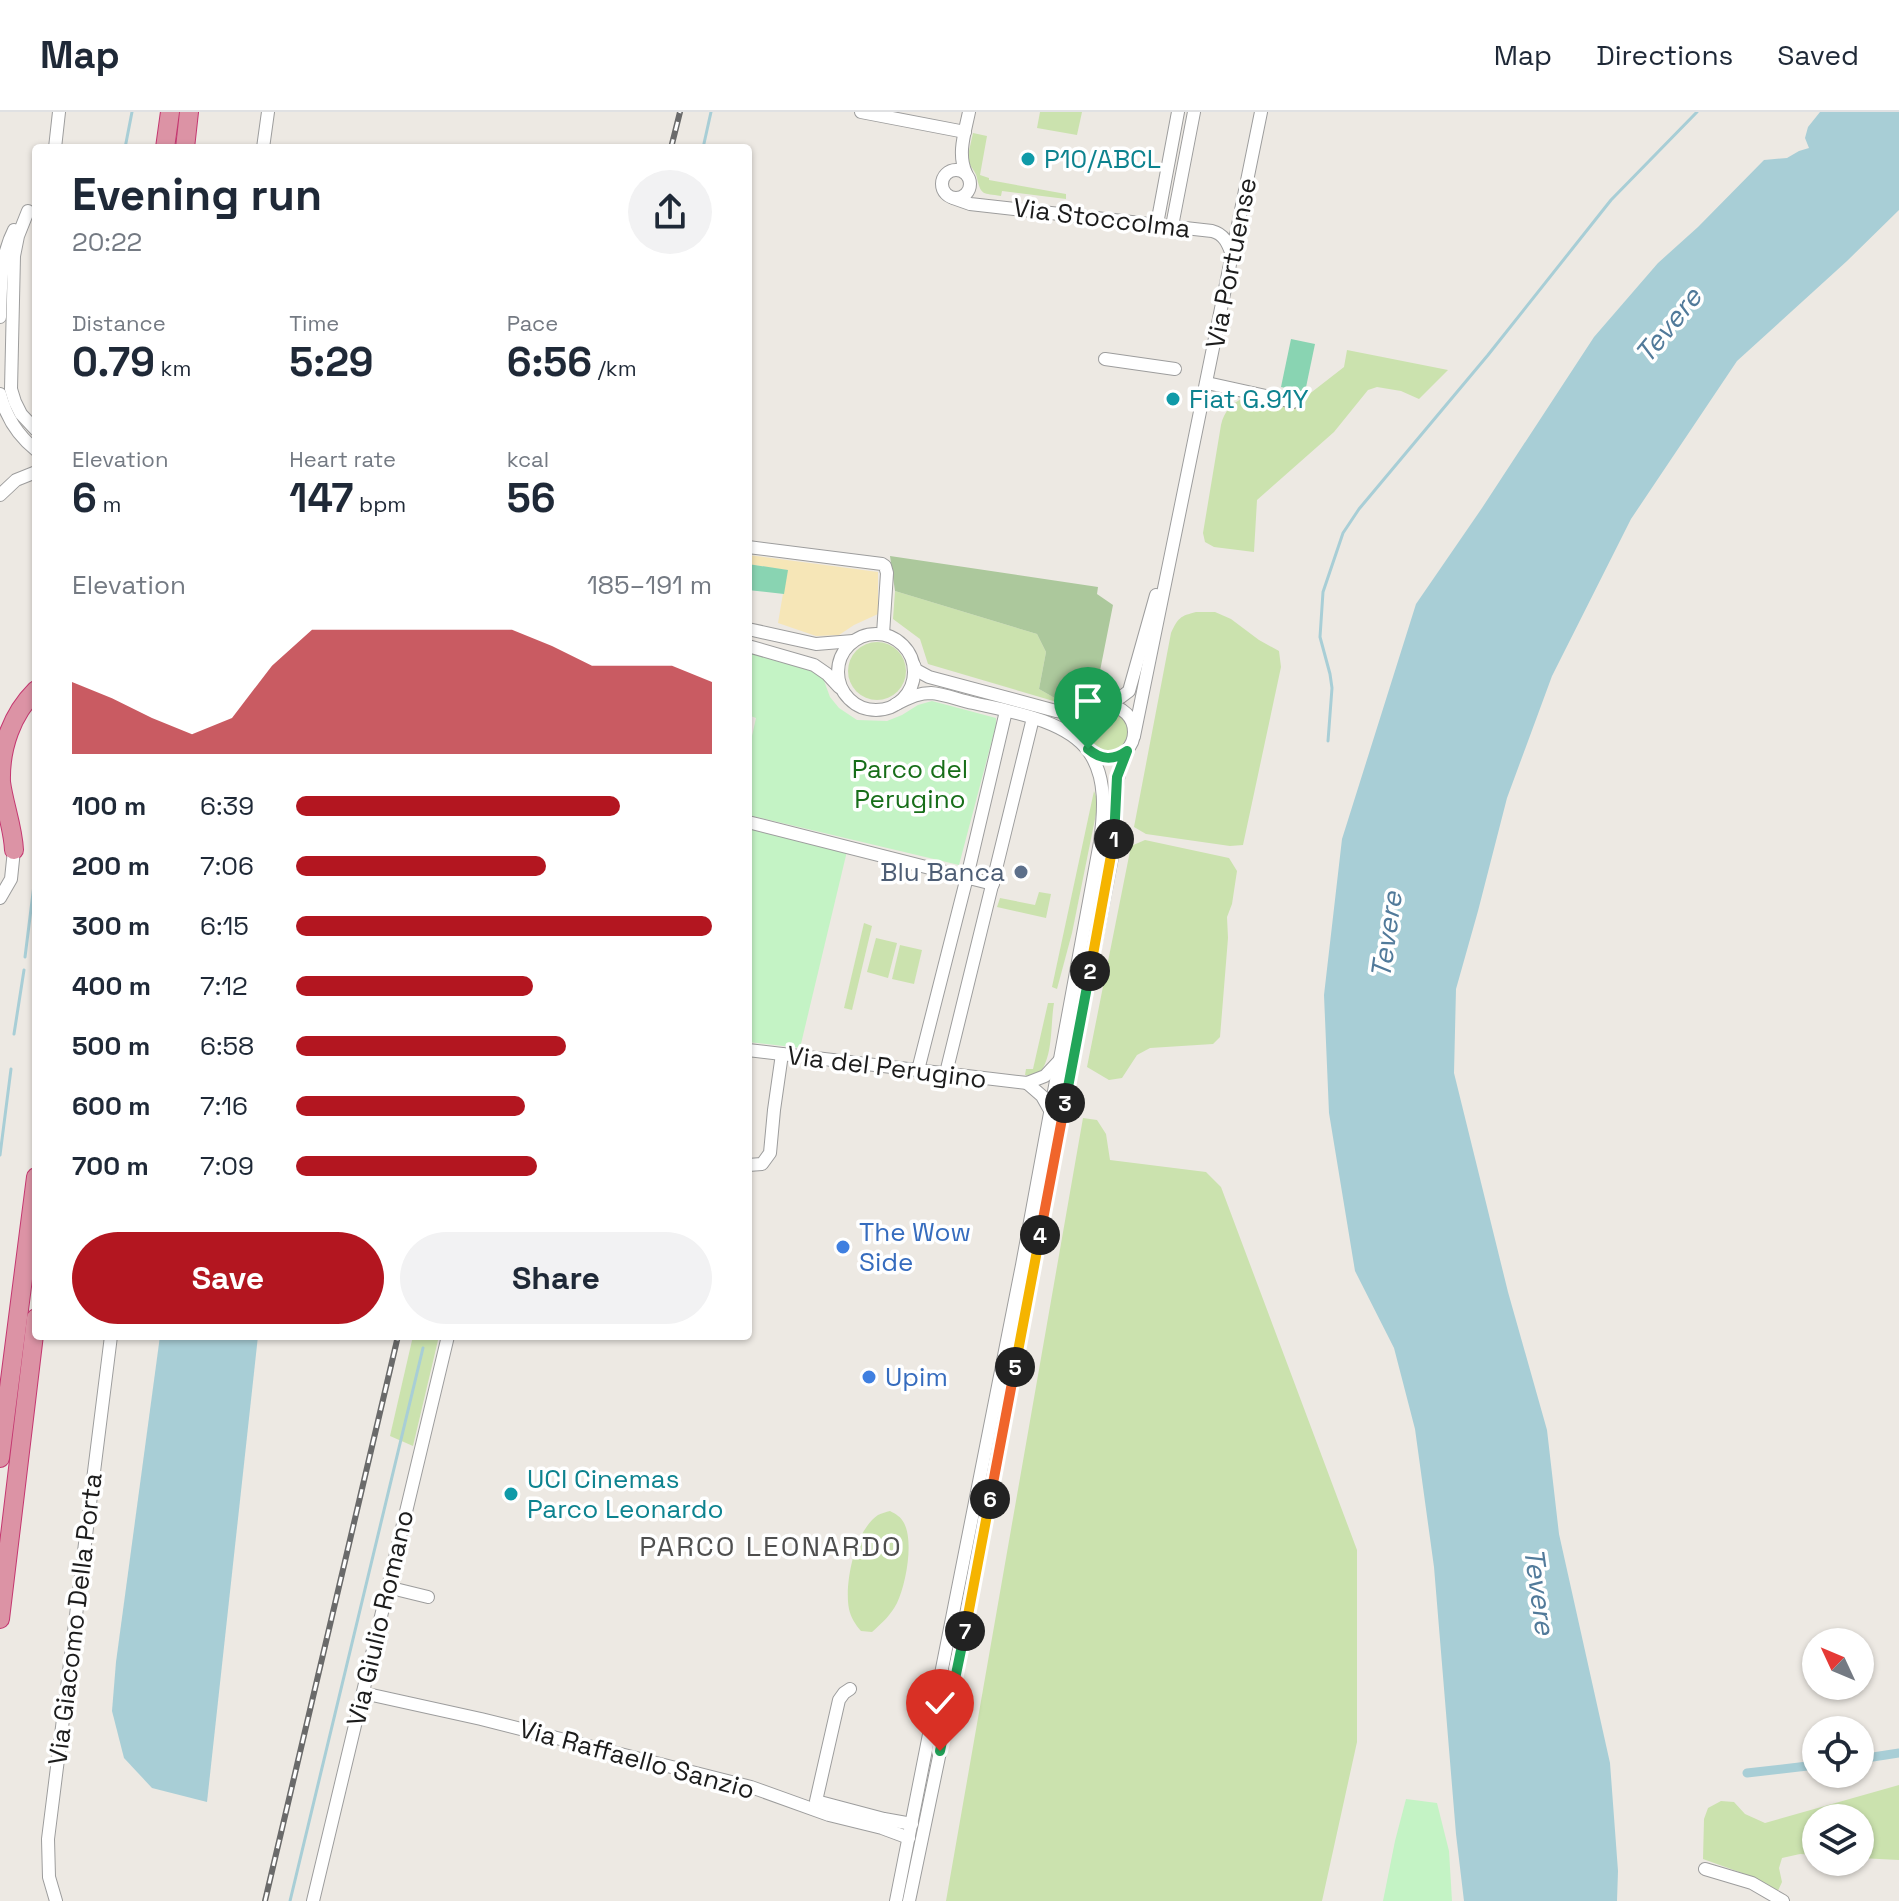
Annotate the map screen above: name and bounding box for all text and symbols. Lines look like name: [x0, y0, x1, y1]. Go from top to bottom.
text: Map: [40, 31, 120, 79]
text: Map: [1494, 37, 1552, 73]
text: Directions: [1596, 37, 1733, 73]
text: Saved: [1777, 37, 1859, 73]
place label: P10/ABCL: [1044, 142, 1161, 176]
marker: P10/ABCL: [1019, 150, 1037, 168]
text: Evening run: [72, 167, 322, 223]
button: share: [628, 170, 712, 254]
street label: Via Portuense: [1198, 175, 1264, 351]
street label: Via Stoccolma: [1011, 190, 1193, 246]
text: 20:22: [72, 225, 142, 259]
water label: Tevere: [1627, 279, 1710, 370]
text: Distance: [72, 309, 166, 337]
text: Time: [289, 309, 339, 337]
text: Pace: [507, 309, 558, 337]
text: 0.79: [72, 337, 155, 388]
text: 5:29: [289, 337, 374, 388]
text: 6:56: [507, 337, 592, 388]
text: km: [155, 354, 191, 382]
text: /km: [592, 354, 637, 382]
place label: Fiat G.91Y: [1189, 382, 1309, 416]
marker: Fiat G.91Y: [1164, 390, 1182, 408]
text: Elevation: [72, 445, 168, 473]
text: Heart rate: [289, 445, 396, 473]
text: kcal: [507, 445, 549, 473]
text: 6: [72, 473, 97, 524]
text: 147: [289, 473, 353, 524]
text: 56: [507, 473, 555, 524]
text: m: [97, 490, 121, 518]
text: bpm: [353, 490, 406, 518]
text: Elevation: [72, 568, 186, 602]
text: 185–191 m: [587, 568, 712, 602]
pin: [1054, 667, 1122, 749]
icon: arrive: [1066, 679, 1110, 723]
park label: Parco del Perugino: [852, 752, 968, 816]
text: 100 m: [72, 789, 146, 823]
text: 6:39: [200, 789, 254, 823]
pin: 1: [1094, 819, 1134, 859]
text: 1: [1109, 825, 1119, 853]
text: 200 m: [72, 849, 150, 883]
text: 7:06: [200, 849, 254, 883]
place label: Blu Banca: [880, 855, 1005, 889]
marker: Blu Banca: [1012, 863, 1030, 881]
water label: Tevere: [1362, 888, 1410, 981]
text: 300 m: [72, 909, 150, 943]
text: 6:15: [200, 909, 249, 943]
pin: 2: [1070, 951, 1110, 991]
text: 2: [1083, 957, 1097, 985]
text: 400 m: [72, 969, 151, 1003]
text: 7:12: [200, 969, 248, 1003]
text: 500 m: [72, 1029, 150, 1063]
text: 6:58: [200, 1029, 254, 1063]
street label: Via del Perugino: [785, 1038, 989, 1096]
pin: 3: [1045, 1083, 1085, 1123]
text: 600 m: [72, 1089, 151, 1123]
text: 7:16: [200, 1089, 248, 1123]
text: 3: [1058, 1089, 1072, 1117]
text: 700 m: [72, 1149, 149, 1183]
text: 7:09: [200, 1149, 254, 1183]
place label: The Wow Side: [859, 1215, 971, 1279]
pin: 4: [1020, 1215, 1060, 1255]
text: 4: [1033, 1221, 1047, 1249]
button: Save: [72, 1232, 384, 1324]
button: Share: [400, 1232, 712, 1324]
marker: The Wow Side: [834, 1238, 852, 1256]
pin: 5: [995, 1347, 1035, 1387]
text: 5: [1008, 1353, 1022, 1381]
place label: Upim: [885, 1360, 948, 1394]
marker: Upim: [860, 1368, 878, 1386]
place label: UCI Cinemas Parco Leonardo: [527, 1462, 724, 1526]
street label: Via Giacomo Della Porta: [40, 1471, 110, 1767]
pin: 6: [970, 1479, 1010, 1519]
marker: UCI Cinemas Parco Leonardo: [502, 1485, 520, 1503]
text: 6: [983, 1485, 997, 1513]
street label: Via Giulio Romano: [339, 1507, 421, 1729]
district label: PARCO LEONARDO: [639, 1528, 903, 1564]
water label: Tevere: [1516, 1545, 1564, 1638]
pin: 7: [945, 1611, 985, 1651]
text: 7: [959, 1617, 971, 1645]
north arrow: [1802, 1628, 1874, 1700]
map controls: [1802, 1628, 1874, 1876]
pin: [906, 1669, 974, 1751]
icon: check: [918, 1681, 962, 1725]
street label: Via Raffaello Sanzio: [515, 1711, 759, 1807]
button: locate: [1802, 1716, 1874, 1788]
button: layers: [1802, 1804, 1874, 1876]

